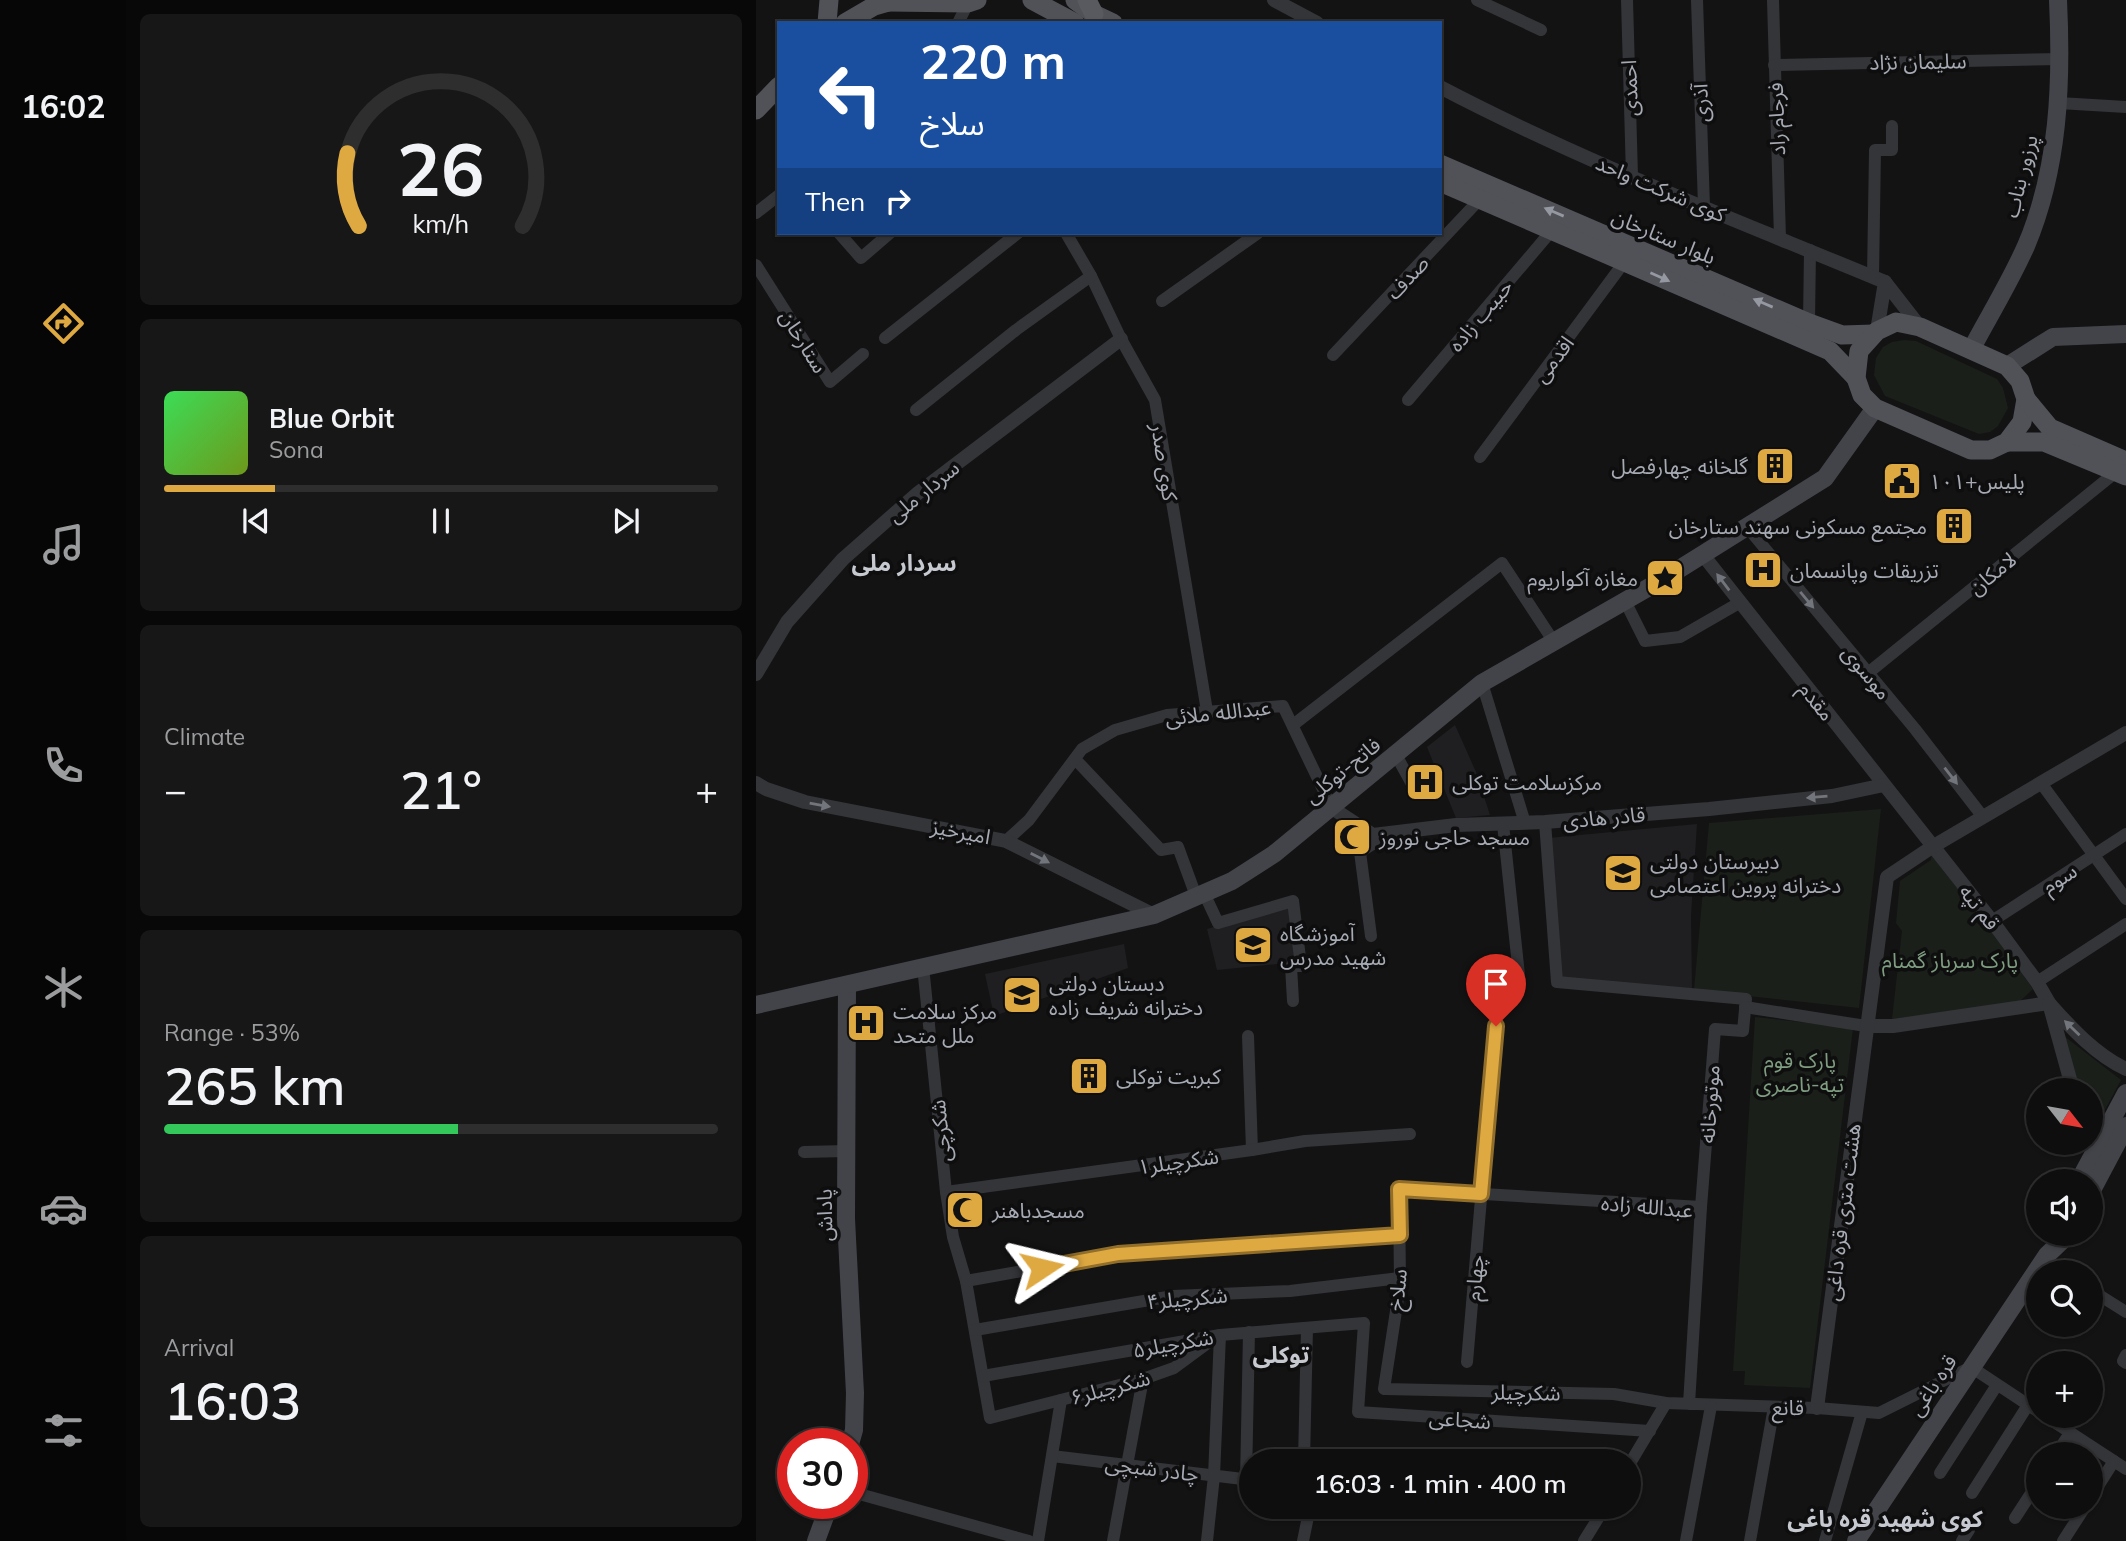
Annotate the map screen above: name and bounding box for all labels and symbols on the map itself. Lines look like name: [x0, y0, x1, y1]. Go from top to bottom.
street label: سلیمان نژاد: [1869, 47, 1967, 75]
street label: احمدی: [1615, 59, 1643, 117]
street label: آذری: [1686, 82, 1714, 123]
street label: فرجام راد: [1762, 82, 1794, 156]
street label: پرزور بناب: [1997, 132, 2044, 221]
street label: کوی شرکت واحد: [1592, 149, 1730, 227]
street label: بلوار ستارخان: [1608, 203, 1720, 269]
one-way arrow: [1543, 207, 1564, 218]
street label: صدف: [1380, 250, 1434, 304]
one-way arrow: [1650, 272, 1671, 283]
street label: حبیب زاده: [1442, 273, 1518, 357]
one-way arrow: [1752, 297, 1773, 308]
street label: ستارخان: [774, 304, 834, 378]
street label: اقدمی: [1527, 330, 1579, 388]
street label: کوی صدر: [1146, 421, 1184, 503]
building icon: گلخانه چهارفصل: [1754, 445, 1796, 487]
place label: گلخانه چهارفصل: [1611, 453, 1748, 480]
street label: سردار ملی: [882, 454, 964, 528]
public building icon: پلیس+۱۰۱: [1881, 460, 1923, 502]
place label: پلیس+۱۰۱: [1929, 468, 2025, 495]
building icon: مجتمع مسکونی سهند ستارخان: [1933, 505, 1975, 547]
place label: مجتمع مسکونی سهند ستارخان: [1669, 513, 1927, 542]
street label: لامکان: [1963, 546, 2021, 600]
district label: سردار ملی: [851, 548, 957, 577]
hospital icon: تزریقات وپانسمان: [1742, 549, 1784, 591]
place icon: مغازه آکواریوم: [1644, 557, 1686, 599]
place label: تزریقات وپانسمان: [1790, 557, 1939, 584]
place label: مغازه آکواریوم: [1527, 565, 1638, 595]
one-way arrow: [1717, 573, 1731, 591]
one-way arrow: [1799, 591, 1815, 609]
street label: موسوی: [1837, 639, 1897, 705]
street label: مقدم: [1790, 676, 1841, 728]
street label: عبدالله ملائی: [1164, 694, 1272, 730]
street label: فاتح-توکلی: [1298, 731, 1387, 811]
hospital icon: مرکزسلامت توکلی: [1404, 761, 1446, 803]
one-way arrow: [1944, 766, 1959, 784]
place label: مرکزسلامت توکلی: [1452, 769, 1602, 795]
one-way arrow: [1806, 792, 1828, 803]
one-way arrow: [809, 800, 831, 811]
street label: قادر هادی: [1562, 800, 1646, 834]
street label: امیرخیز: [928, 812, 993, 849]
mosque icon: مسجد حاجی نوروز: [1331, 816, 1373, 858]
place label: مسجد حاجی نوروز: [1378, 824, 1530, 850]
place label: دبیرستان دولتی دخترانه پروین اعتصامی: [1650, 848, 1841, 899]
one-way arrow: [1030, 852, 1050, 863]
school or university icon: دبیرستان دولتی دخترانه پروین اعتصامی: [1602, 852, 1644, 894]
street label: سوم: [2037, 857, 2084, 902]
street label: قم تپه: [1952, 879, 2006, 937]
place label: آموزشگاه شهید مدرس: [1280, 920, 1386, 970]
school or university icon: آموزشگاه شهید مدرس: [1232, 924, 1274, 966]
park label: پارک سرباز گمنام: [1882, 947, 2018, 977]
pin: [1466, 954, 1526, 1026]
place label: دبستان دولتی دخترانه شریف زاده: [1049, 970, 1203, 1020]
school or university icon: دبستان دولتی دخترانه شریف زاده: [1001, 974, 1043, 1016]
place label: مرکز سلامت ملل متحد: [893, 998, 997, 1048]
hospital icon: مرکز سلامت ملل متحد: [845, 1002, 887, 1044]
one-way arrow: [2065, 1020, 2081, 1037]
park label: پارک قوم تپه-ناصری: [1756, 1047, 1844, 1098]
building icon: کبریت توکلی: [1068, 1055, 1110, 1097]
place label: کبریت توکلی: [1116, 1063, 1221, 1089]
street label: موتورخانه: [1693, 1064, 1725, 1144]
north arrow: [2026, 1078, 2104, 1155]
street label: شکرچی: [924, 1098, 957, 1163]
street label: هشت متری قره داغی: [1818, 1122, 1866, 1302]
street label: شکرچیلر۱: [1136, 1142, 1220, 1181]
street label: پاداش: [811, 1188, 839, 1242]
mosque icon: مسجدباهنر: [944, 1189, 986, 1231]
street label: عبدالله زاده: [1600, 1189, 1694, 1223]
place label: مسجدباهنر: [991, 1197, 1085, 1223]
position arrow: [1005, 1231, 1079, 1305]
street label: چهارم: [1459, 1254, 1493, 1302]
street label: سلاخ: [1382, 1268, 1415, 1313]
street label: شکرچیلر۴: [1145, 1281, 1229, 1316]
street label: شکرچیلر۵: [1131, 1323, 1216, 1364]
district label: توکلی: [1252, 1340, 1310, 1369]
street label: قره باغی: [1902, 1349, 1962, 1421]
street label: شکرچیلر۶: [1067, 1364, 1153, 1411]
street label: شکرچیلر: [1490, 1378, 1561, 1407]
street label: قانع: [1772, 1394, 1804, 1423]
street label: شجاعی: [1428, 1404, 1492, 1434]
speed limit sign: 30: [777, 1428, 868, 1519]
street label: چادر شبچی: [1104, 1449, 1200, 1488]
district label: کوی شهید قره باغی: [1787, 1504, 1983, 1533]

